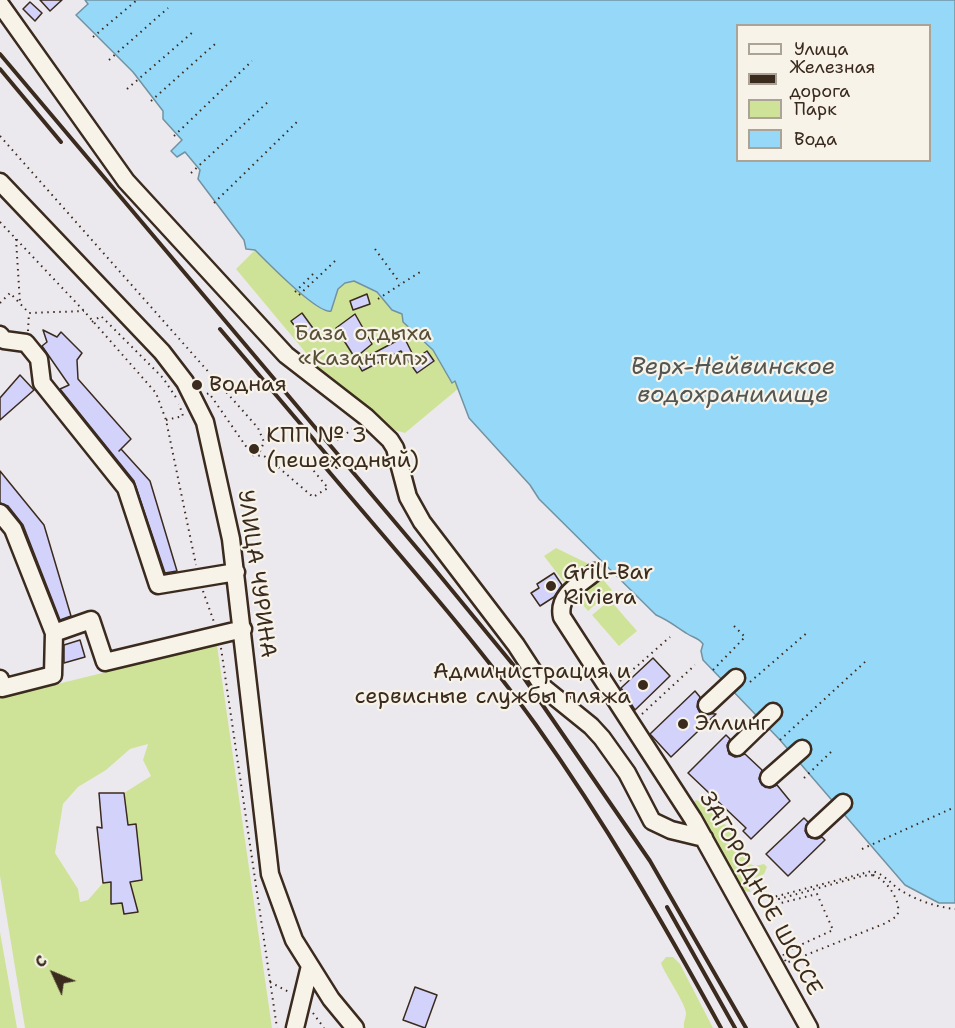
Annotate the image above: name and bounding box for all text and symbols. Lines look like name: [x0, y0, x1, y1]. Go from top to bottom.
legend: [736, 24, 931, 162]
text: Улица: [794, 37, 848, 61]
text: Железная дорога: [789, 55, 875, 103]
text: Парк: [794, 97, 837, 121]
text: Вода: [794, 127, 837, 151]
park label: База отдыха «Казантип»: [294, 321, 432, 372]
water label: Верх-Нейвинское водохранилище: [631, 354, 835, 410]
place label: Водная: [209, 372, 287, 398]
marker: Водная: [190, 378, 204, 392]
place label: КПП № 3 (пешеходный): [266, 423, 419, 475]
marker: КПП № 3 (пешеходный): [247, 442, 261, 456]
street label: УЛИЦА ЧУРИНА: [231, 488, 281, 660]
place label: Grill-Bar Riviera: [563, 560, 653, 612]
marker: Grill-Bar Riviera: [544, 579, 558, 593]
place label: Администрация и сервисные службы пляжа: [355, 659, 631, 710]
marker: Администрация и сервисные службы пляжа: [636, 678, 650, 692]
place label: Эллинг: [695, 711, 770, 737]
marker: Эллинг: [676, 717, 690, 731]
street label: ЗАГОРОДНОЕ ШОССЕ: [693, 788, 827, 1000]
north arrow: [24, 944, 84, 1004]
text: С: [30, 950, 52, 972]

